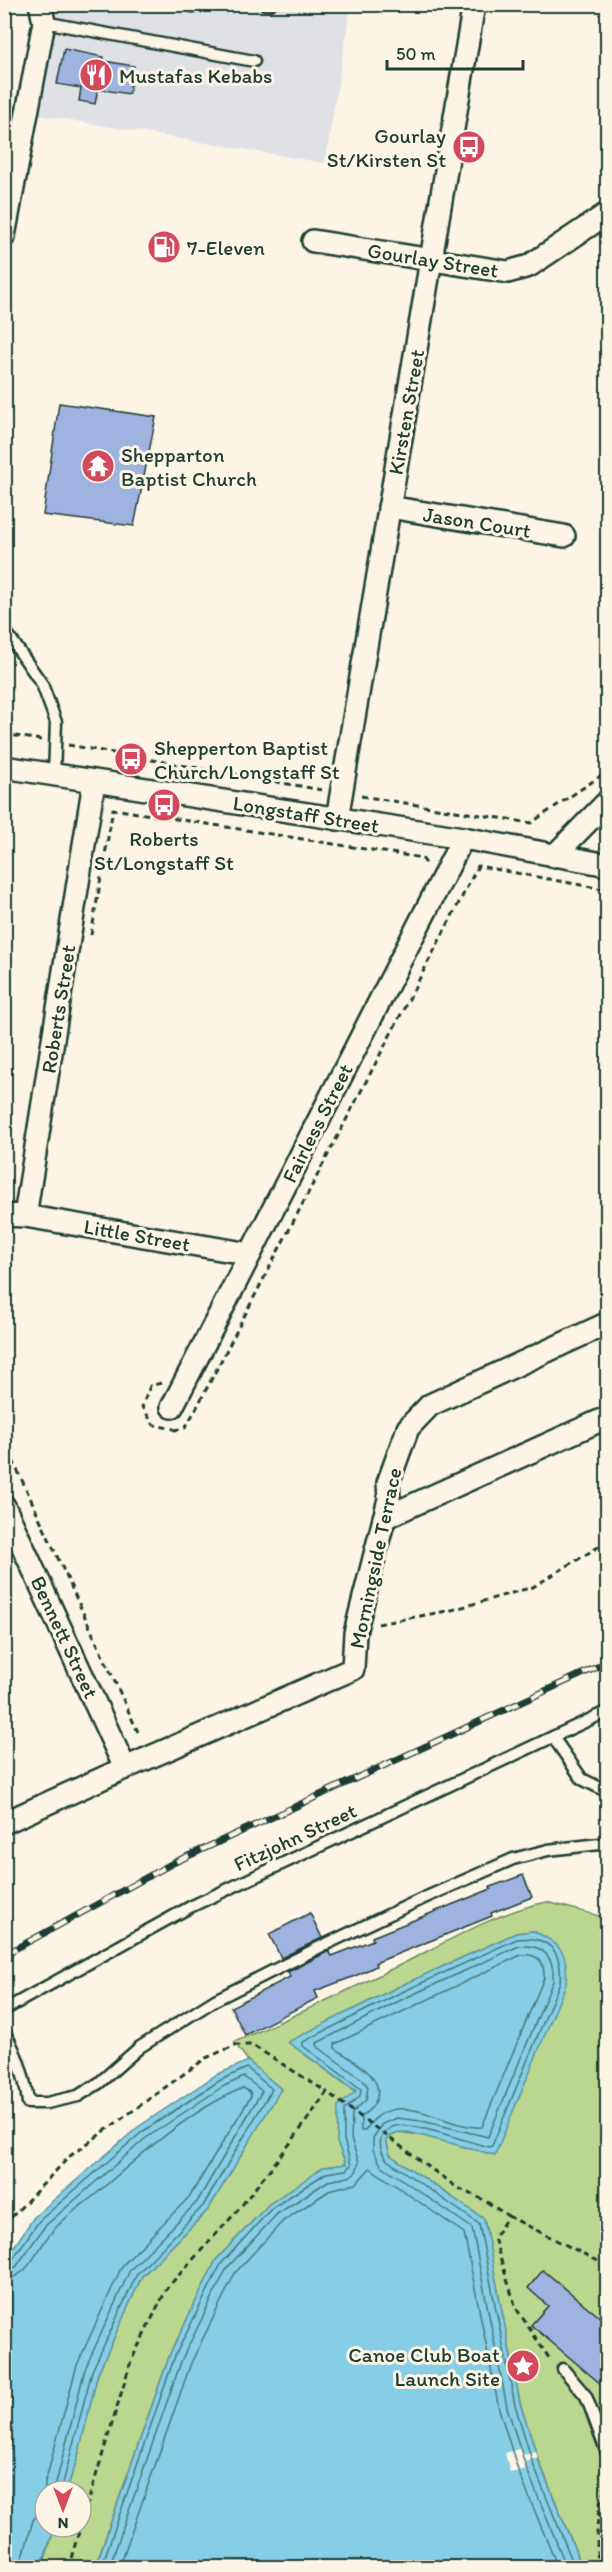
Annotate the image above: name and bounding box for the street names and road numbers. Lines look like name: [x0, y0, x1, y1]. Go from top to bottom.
street label: Gourlay Street: [366, 237, 500, 283]
street label: Kirsten Street: [383, 347, 429, 477]
street label: Jason Court: [421, 501, 533, 543]
street label: Longstaff Street: [231, 790, 381, 838]
street label: Roberts Street: [35, 943, 81, 1075]
street label: Fairless Street: [276, 1059, 358, 1187]
street label: Little Street: [82, 1213, 192, 1257]
street label: Morningside Terrace: [344, 1465, 406, 1651]
street label: Bennett Street: [26, 1572, 104, 1702]
street label: Fitzjohn Street: [230, 1798, 360, 1876]

